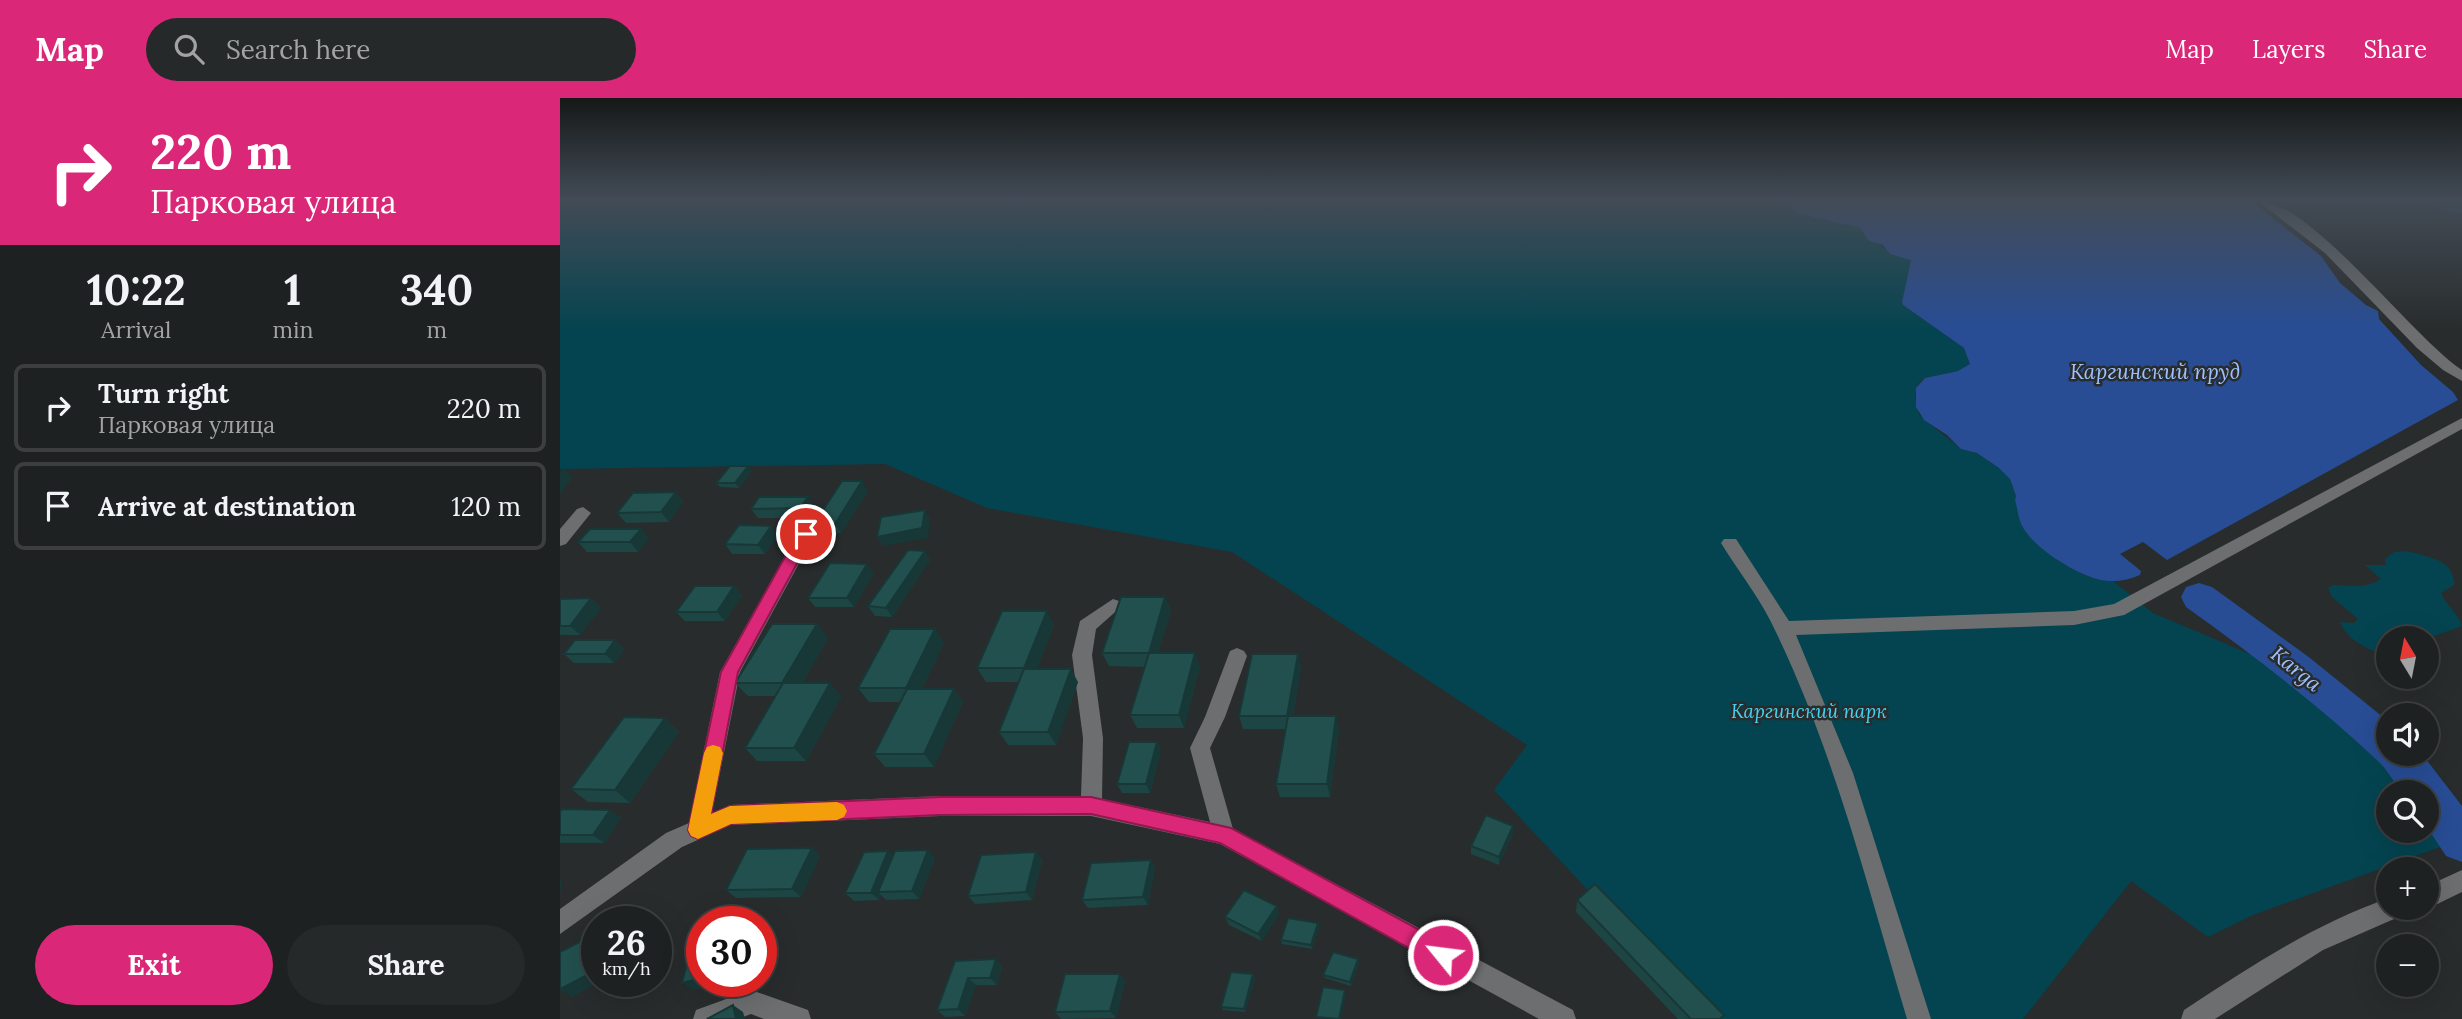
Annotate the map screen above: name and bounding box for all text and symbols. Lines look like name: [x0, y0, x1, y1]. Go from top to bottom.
search box: [146, 18, 636, 81]
text: Map: [35, 28, 104, 70]
icon: search: [170, 30, 208, 68]
text: Search here: [226, 33, 370, 66]
text: Map: [2165, 34, 2214, 65]
text: Layers: [2252, 34, 2325, 65]
text: Share: [2363, 34, 2427, 65]
text: 220 m: [150, 120, 291, 182]
icon: right: [35, 126, 126, 217]
text: Парковая улица: [150, 181, 396, 222]
text: 10:22: [87, 263, 186, 317]
text: 1: [284, 263, 301, 317]
text: 340: [400, 263, 473, 317]
text: Arrival: [101, 315, 171, 344]
text: min: [272, 315, 313, 344]
text: m: [426, 315, 447, 344]
water label: Каргинский пруд: [2070, 358, 2240, 385]
text: Turn right: [98, 377, 229, 410]
icon: right: [39, 389, 77, 427]
text: 220 m: [447, 392, 521, 425]
text: Парковая улица: [98, 410, 275, 439]
icon: arrive: [39, 487, 77, 525]
text: Arrive at destination: [98, 490, 356, 523]
text: 120 m: [451, 490, 521, 523]
pin: [776, 504, 836, 564]
icon: arrive: [787, 515, 825, 553]
north arrow: [2376, 626, 2440, 690]
map controls: [2376, 626, 2439, 997]
water label: Karga: [2266, 640, 2327, 697]
park label: Каргинский парк: [1731, 699, 1887, 723]
button: sound: [2376, 703, 2439, 766]
button: search: [2376, 780, 2439, 843]
button: +: [2376, 857, 2439, 920]
speed limit sign: 30: [686, 906, 777, 997]
position arrow: [1406, 918, 1480, 992]
text: 26: [607, 920, 646, 965]
button: Exit: [35, 925, 273, 1005]
button: Share: [287, 925, 525, 1005]
button: −: [2376, 934, 2439, 997]
text: km/h: [602, 957, 651, 980]

